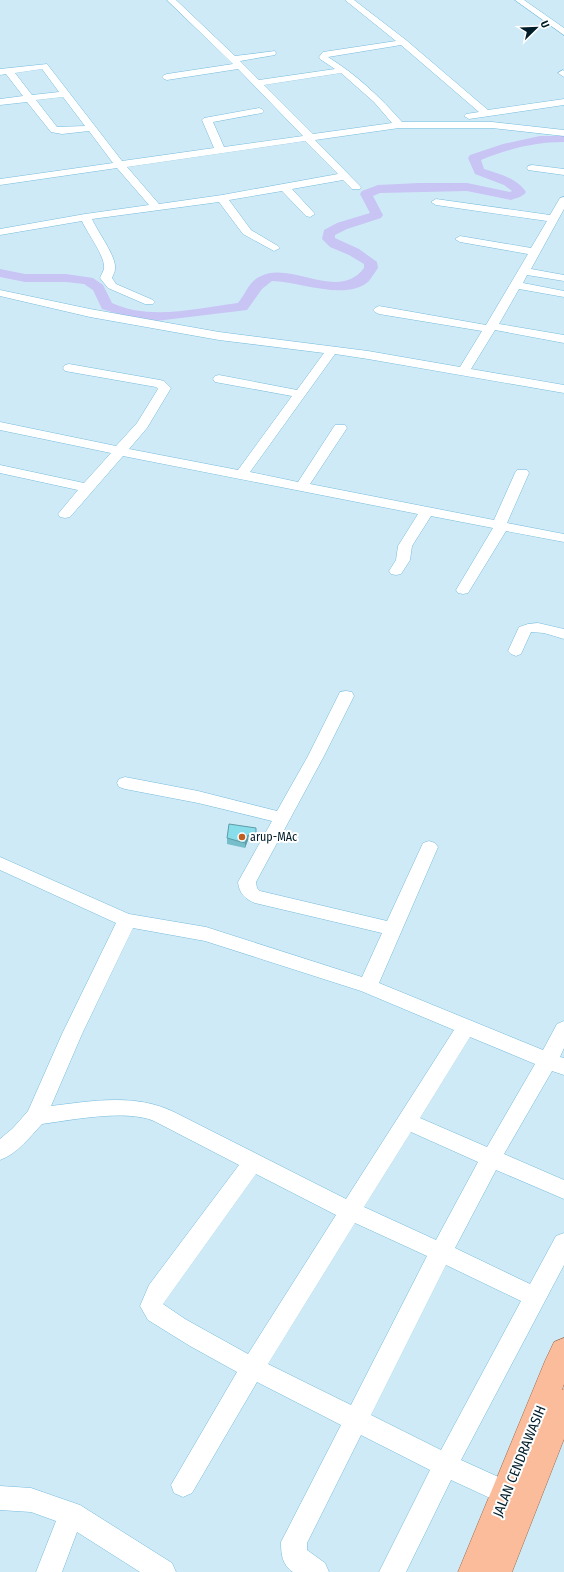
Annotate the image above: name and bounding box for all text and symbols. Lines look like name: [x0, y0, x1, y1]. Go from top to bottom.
north arrow: [516, 8, 556, 48]
text: U: [537, 19, 552, 30]
place label: arup-MAc: [250, 830, 297, 844]
marker: arup-MAc: [237, 832, 247, 842]
street label: JALAN CENDRAWASIH: [489, 1403, 550, 1519]

